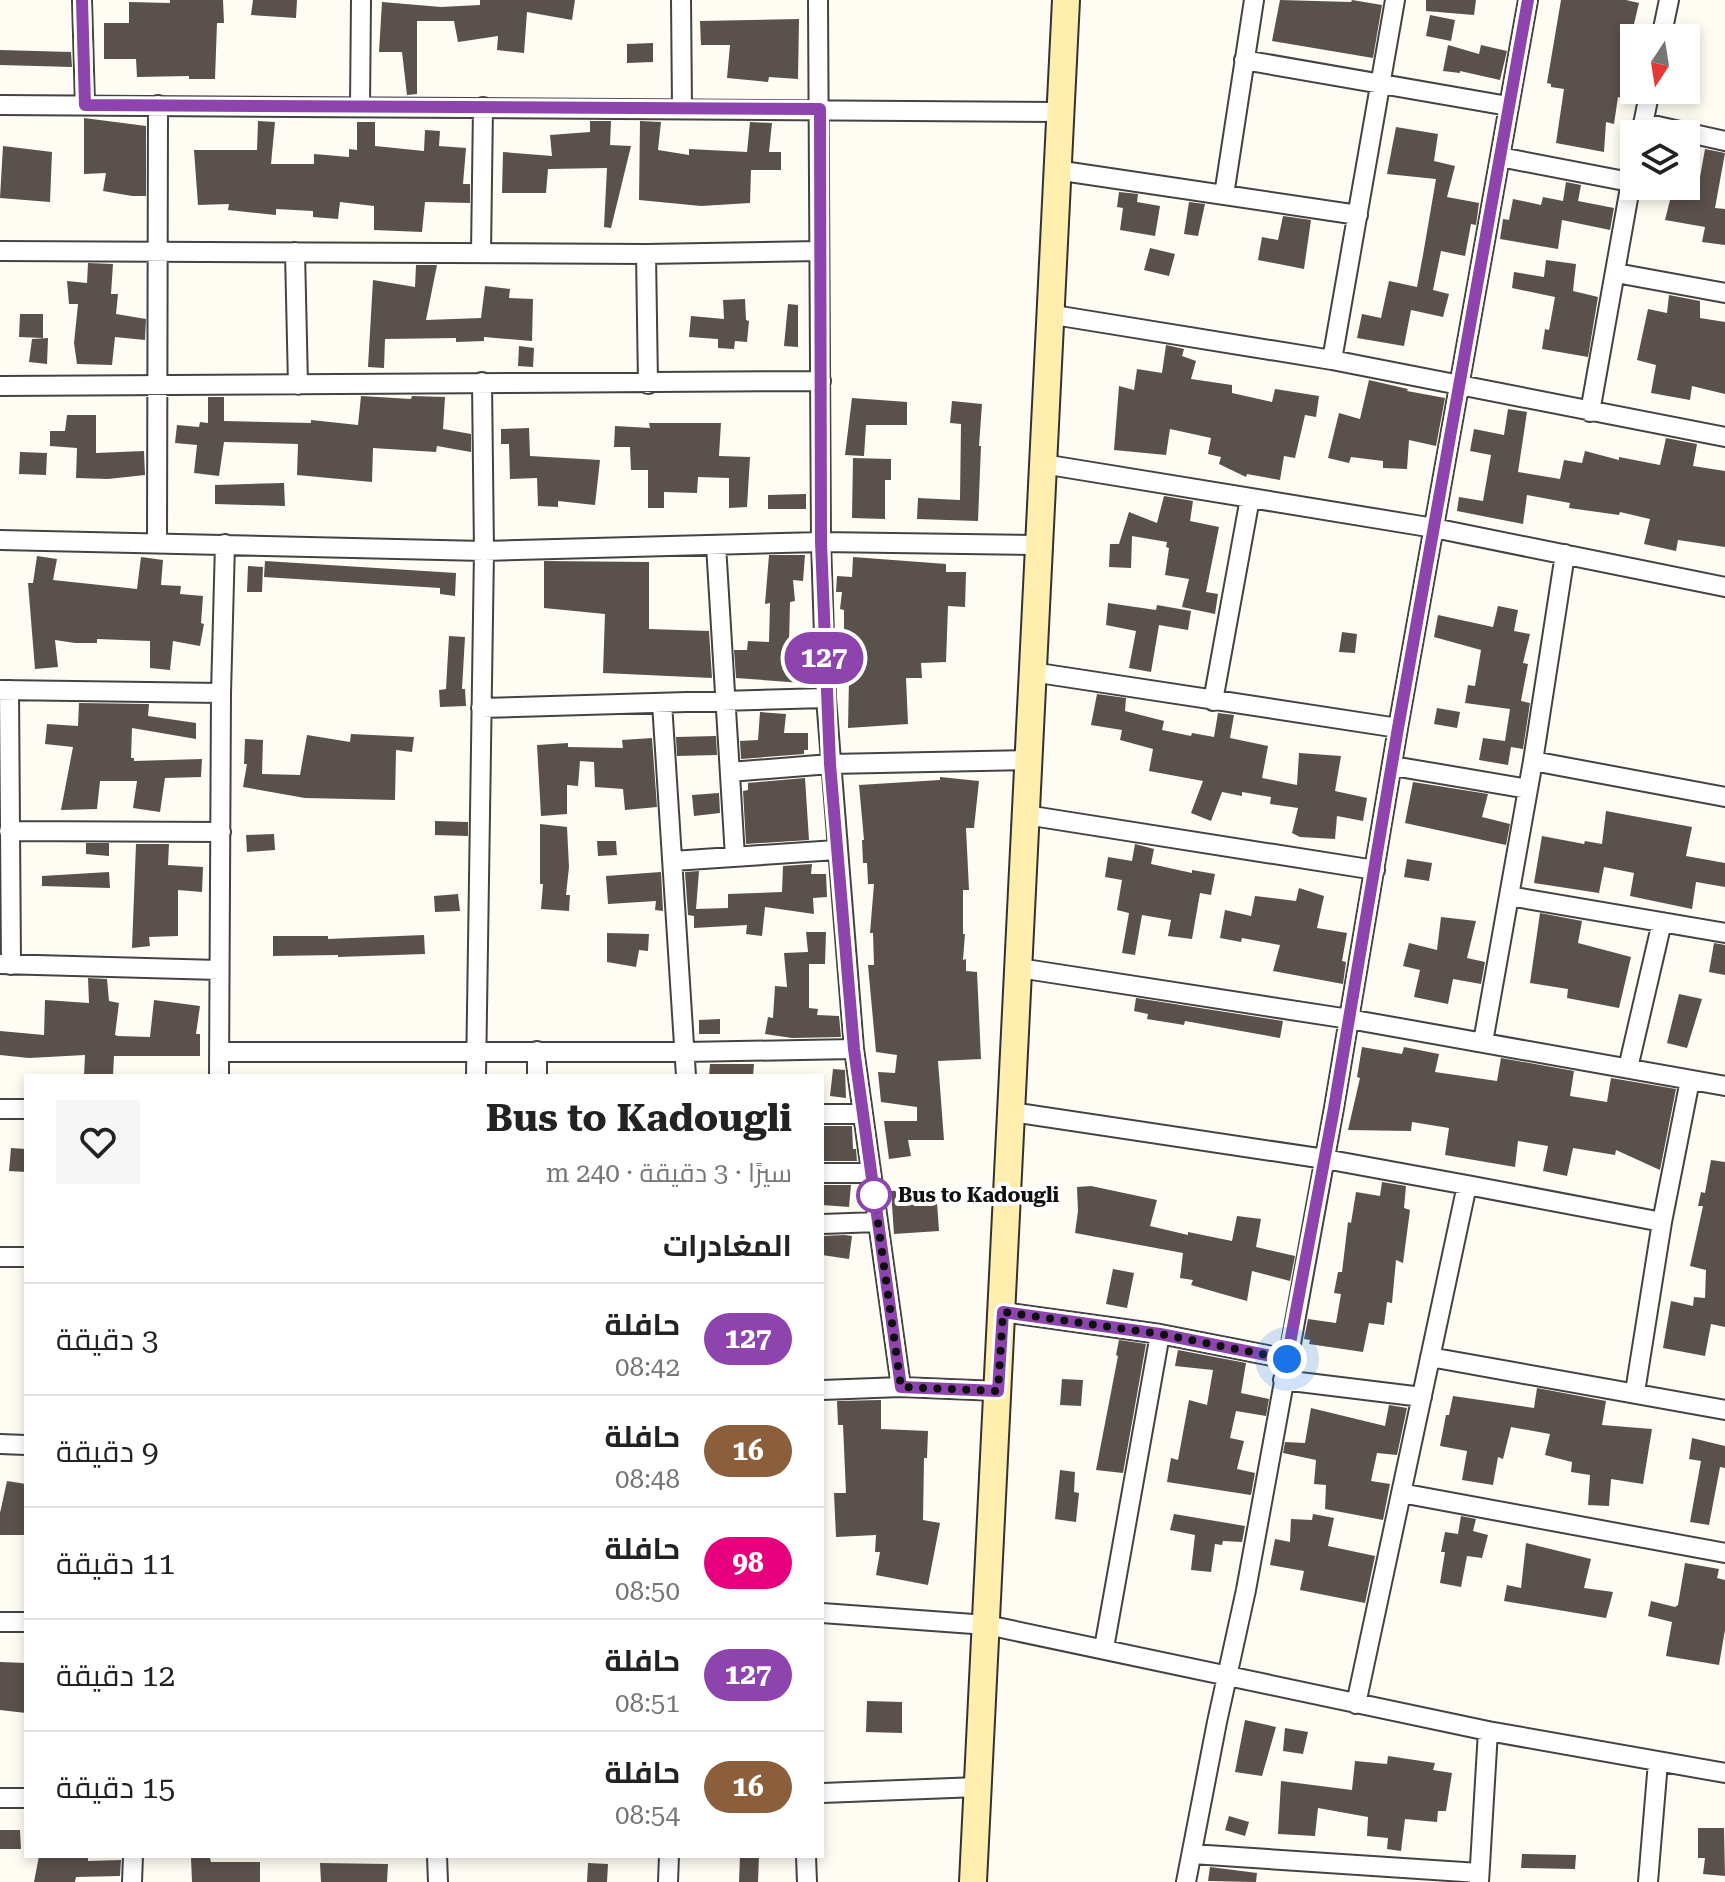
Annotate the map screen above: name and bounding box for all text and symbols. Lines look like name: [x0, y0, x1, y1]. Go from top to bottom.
north arrow: [1620, 24, 1700, 104]
map controls: [1620, 24, 1700, 200]
button: layers: [1620, 120, 1700, 200]
line badge: 127: [778, 632, 870, 684]
text: 127: [800, 641, 848, 674]
text: Bus to Kadougli: [486, 1096, 792, 1140]
button: heart: [56, 1100, 140, 1184]
text: سيرًا · 3 دقيقة · 240 m: [546, 1158, 792, 1188]
marker: Bus to Kadougli: [857, 1178, 891, 1212]
place label: Bus to Kadougli: [898, 1183, 1060, 1207]
text: المغادرات: [663, 1228, 792, 1263]
text: حافلة: [605, 1307, 680, 1342]
text: 3 دقيقة: [56, 1322, 158, 1357]
text: 127: [724, 1322, 772, 1355]
your location: [1267, 1339, 1307, 1379]
text: 08:42: [615, 1352, 680, 1382]
text: حافلة: [605, 1419, 680, 1454]
text: 9 دقيقة: [56, 1434, 158, 1469]
text: 16: [732, 1434, 764, 1467]
text: 08:48: [615, 1464, 680, 1494]
text: حافلة: [605, 1531, 680, 1566]
text: 11 دقيقة: [56, 1546, 175, 1581]
text: 98: [732, 1546, 764, 1579]
text: 08:50: [615, 1576, 680, 1606]
text: حافلة: [605, 1643, 680, 1678]
text: 12 دقيقة: [56, 1658, 175, 1693]
text: 127: [724, 1658, 772, 1691]
text: 08:51: [615, 1688, 680, 1718]
text: حافلة: [605, 1755, 680, 1790]
text: 15 دقيقة: [56, 1770, 175, 1805]
text: 16: [732, 1770, 764, 1803]
text: 08:54: [615, 1800, 680, 1830]

